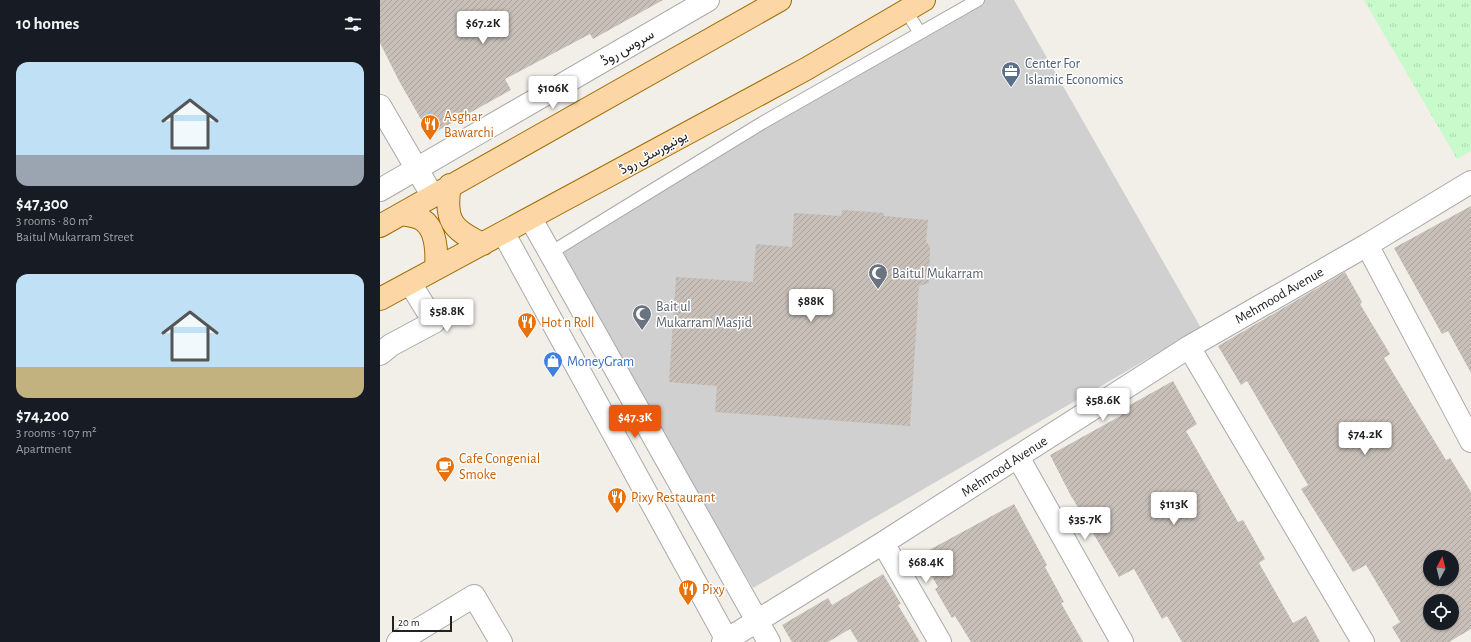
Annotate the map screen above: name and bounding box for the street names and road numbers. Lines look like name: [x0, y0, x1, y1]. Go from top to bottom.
street label: سروس روڈ: [598, 26, 657, 70]
street label: یونیورسٹی روڈ: [616, 128, 690, 178]
street label: Mehmood Avenue: [1233, 265, 1326, 327]
street label: Mehmood Avenue: [959, 434, 1050, 500]

